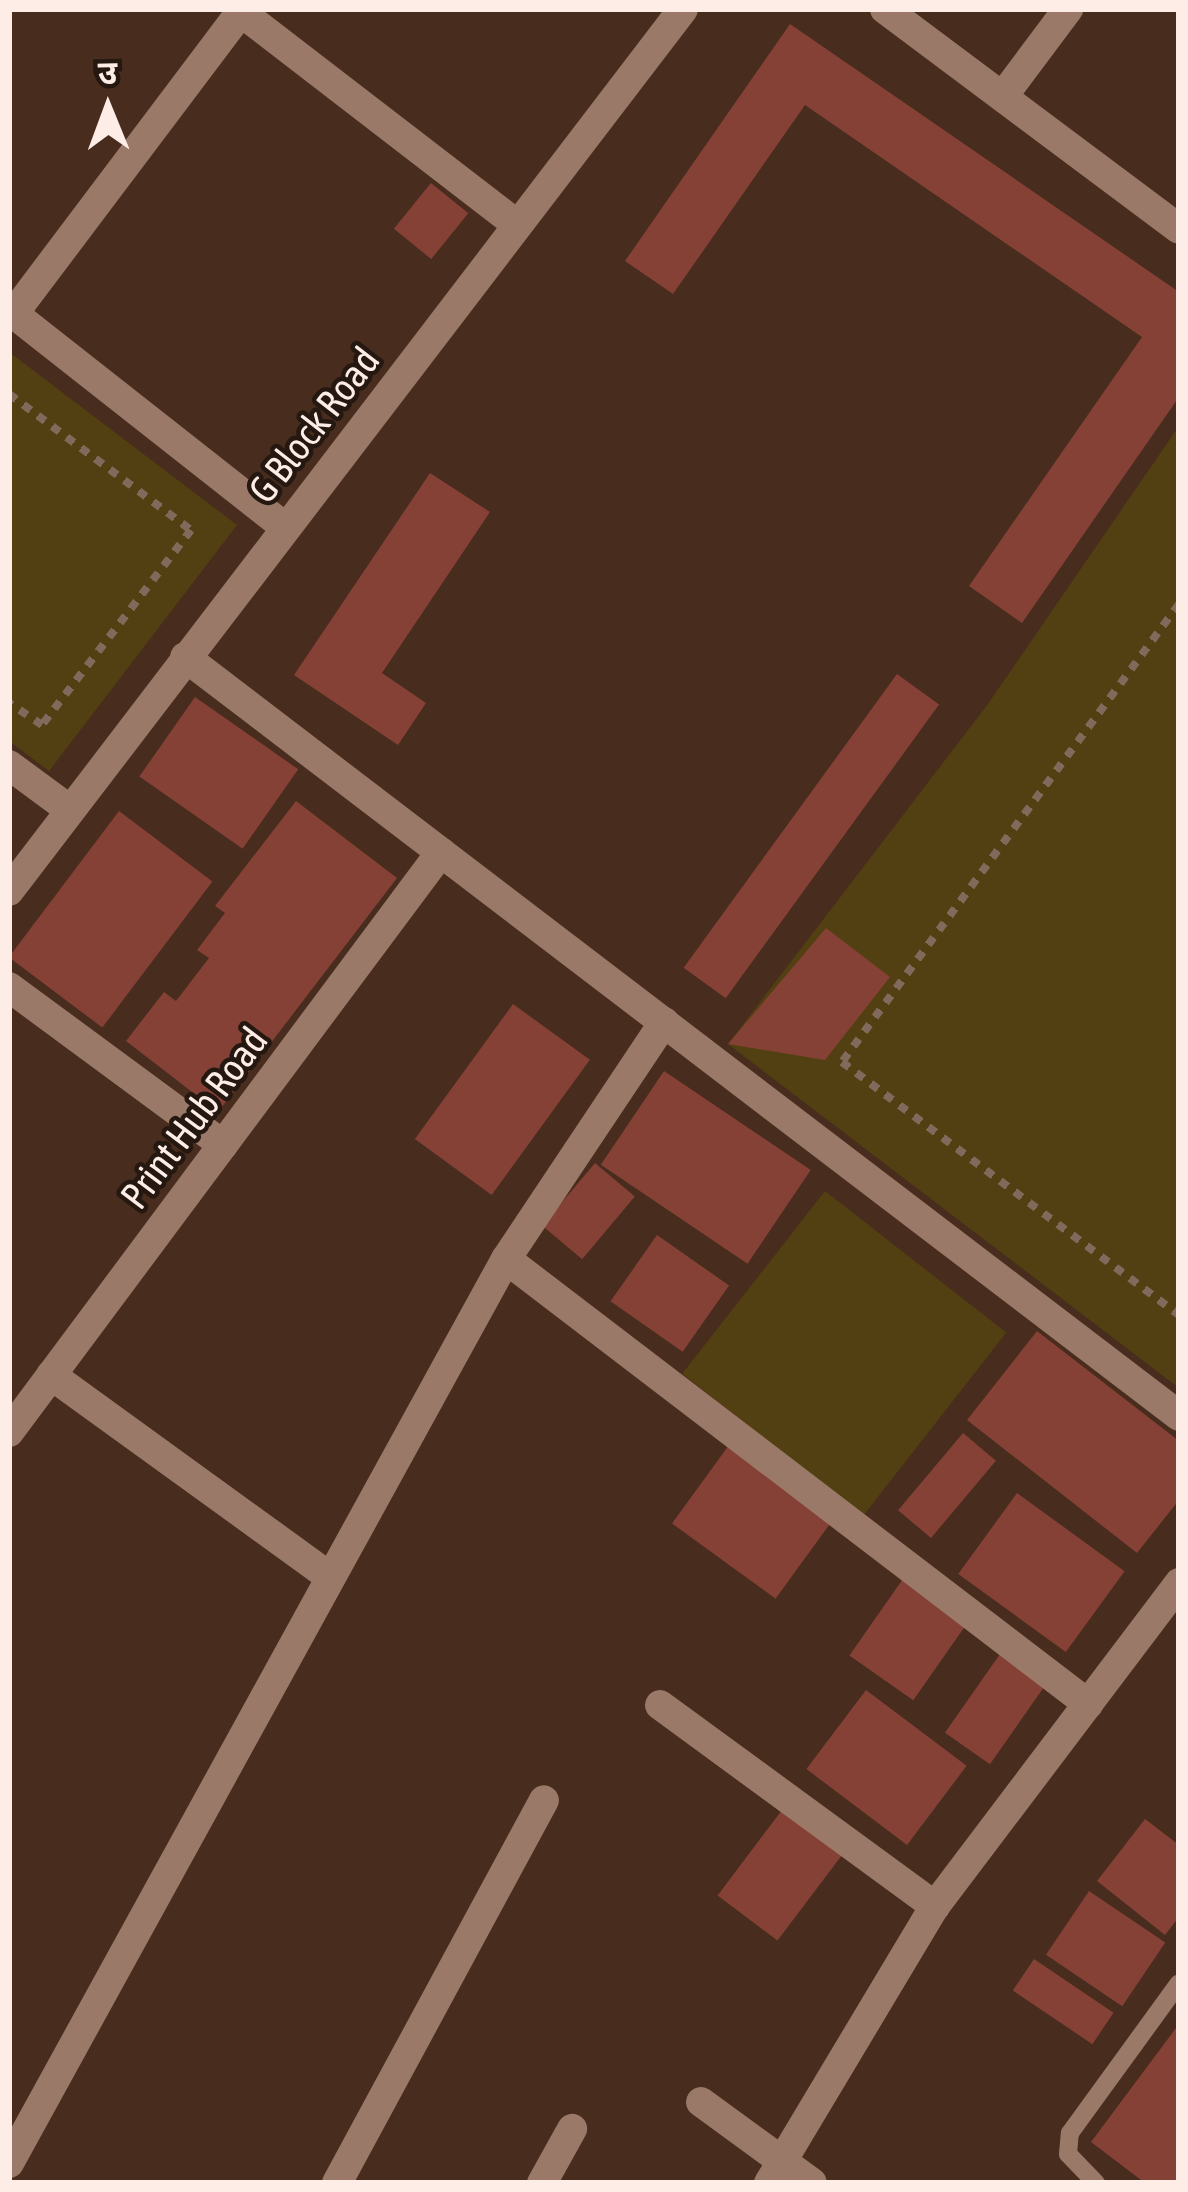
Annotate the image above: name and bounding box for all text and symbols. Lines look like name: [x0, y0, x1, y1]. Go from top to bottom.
north arrow: [48, 48, 168, 168]
text: उ: [97, 53, 117, 91]
street label: G Block Road: [239, 338, 389, 512]
street label: Print Hub Road: [111, 1018, 277, 1218]

